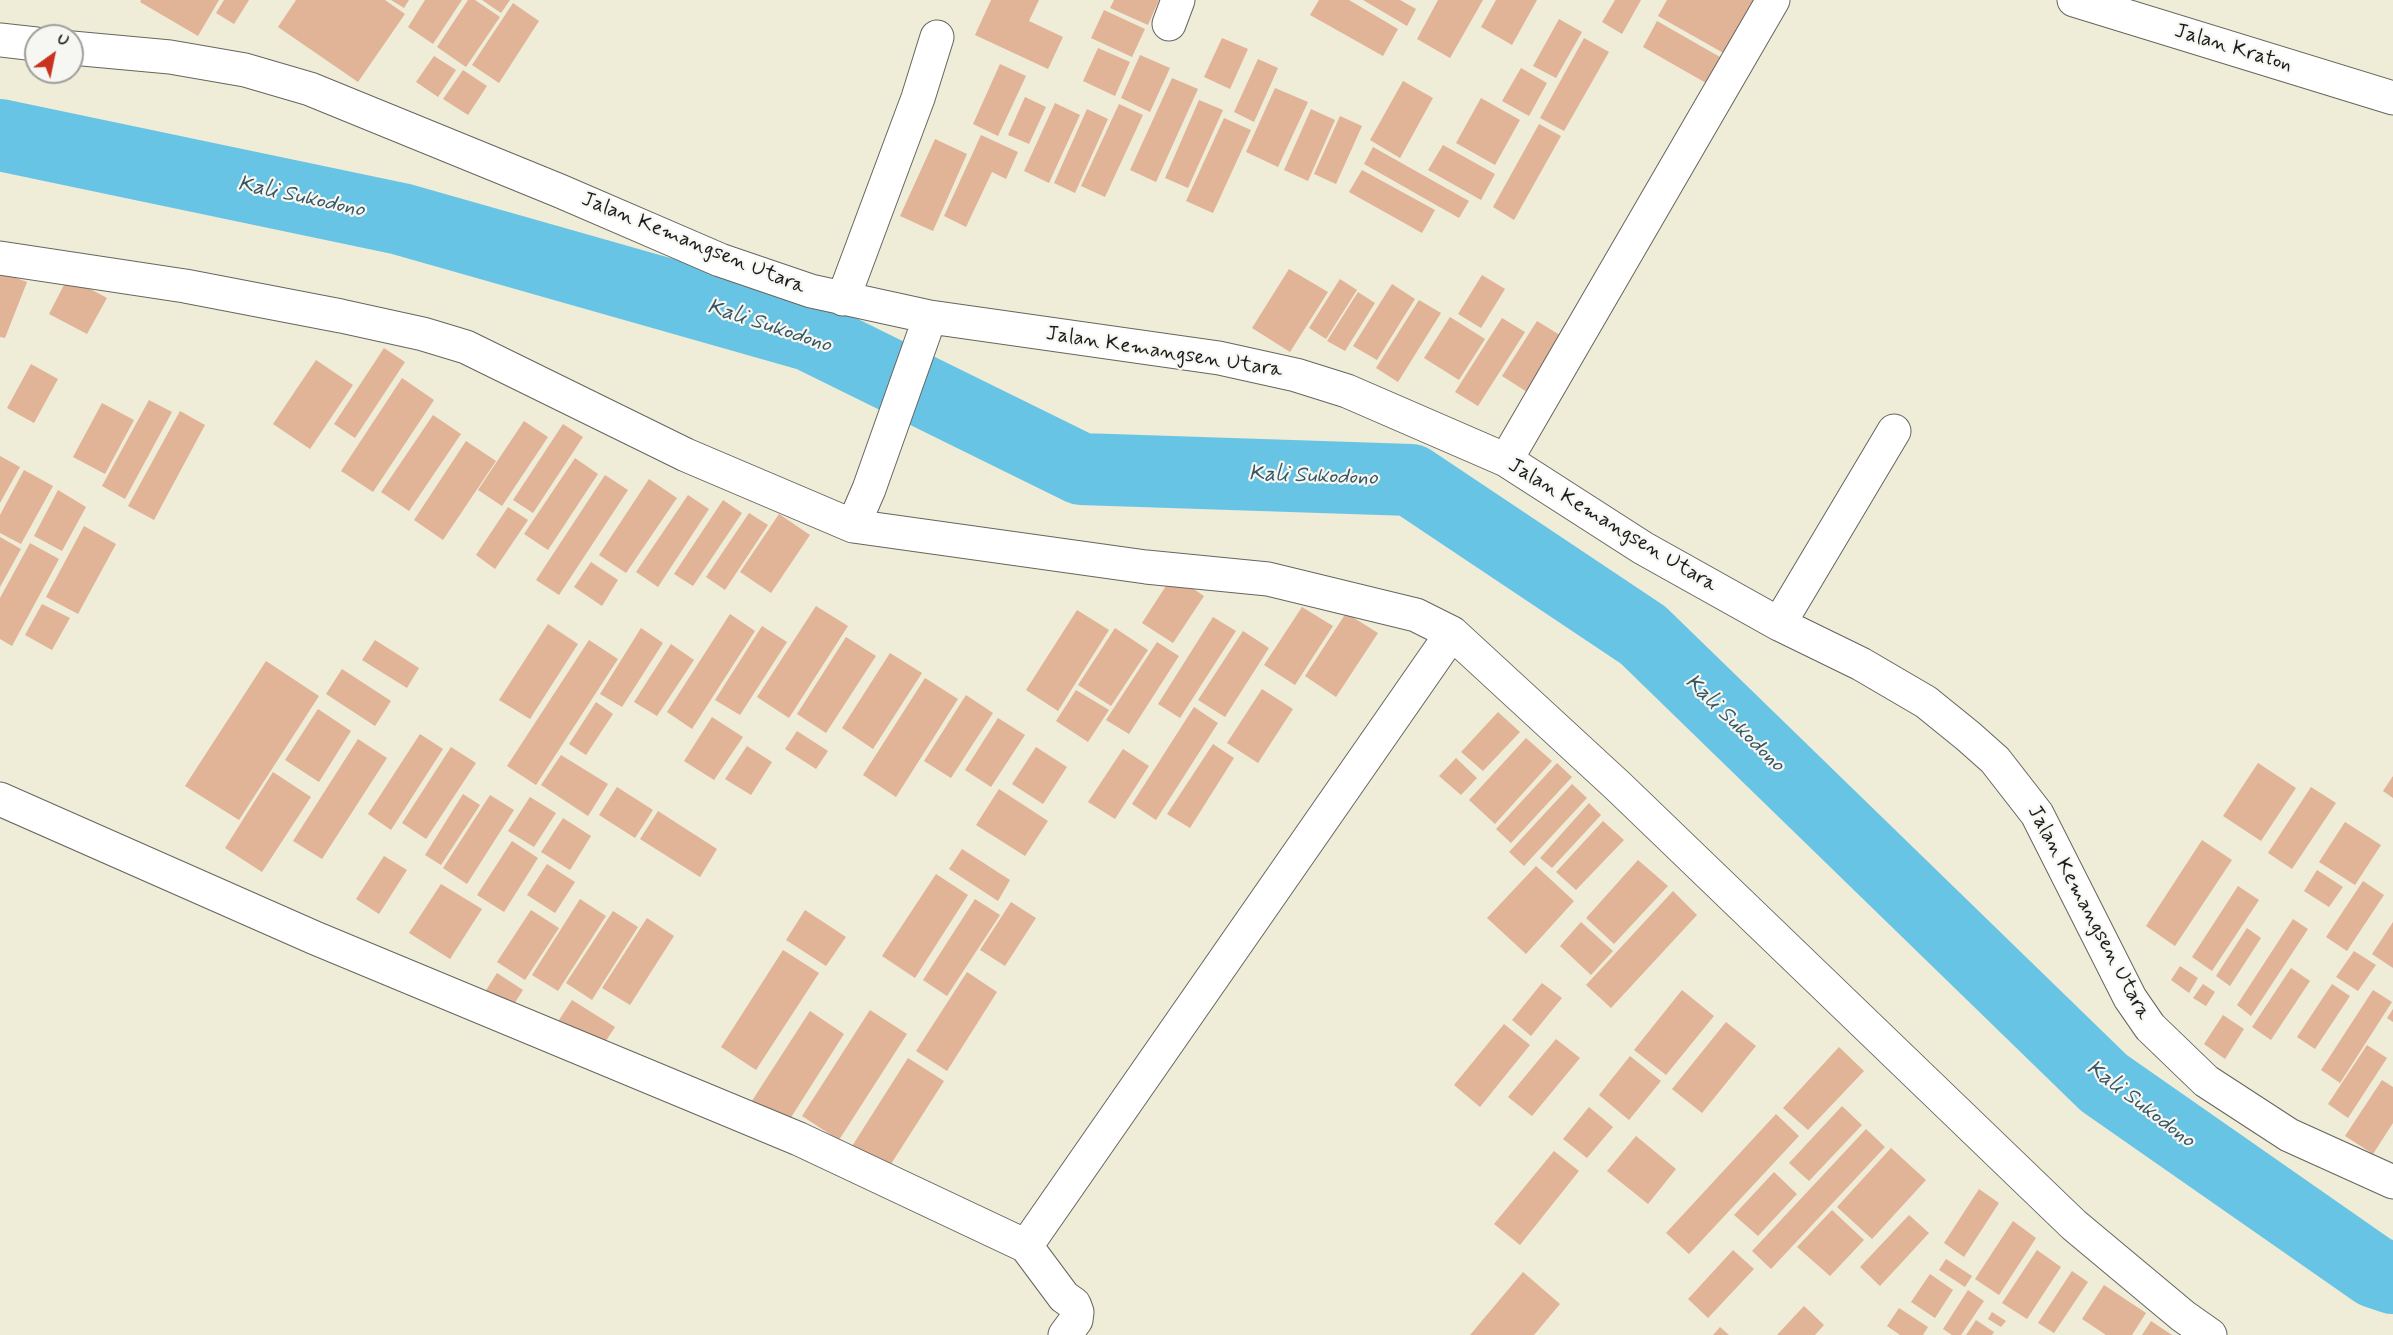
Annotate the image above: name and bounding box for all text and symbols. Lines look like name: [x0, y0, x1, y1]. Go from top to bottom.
street label: Jalan Kraton: [2171, 19, 2295, 79]
north arrow: [24, 24, 84, 84]
text: U: [53, 29, 73, 52]
water label: Kali Sukodono: [235, 172, 367, 224]
street label: Jalan Kemangsen Utara: [577, 188, 809, 300]
water label: Kali Sukodono: [704, 295, 834, 359]
street label: Jalan Kemangsen Utara: [1044, 322, 1284, 384]
street label: Jalan Kemangsen Utara: [1503, 454, 1721, 598]
water label: Kali Sukodono: [1248, 462, 1378, 492]
water label: Kali Sukodono: [1678, 670, 1790, 778]
street label: Jalan Kemangsen Utara: [2021, 801, 2155, 1025]
water label: Kali Sukodono: [2081, 1056, 2199, 1154]

